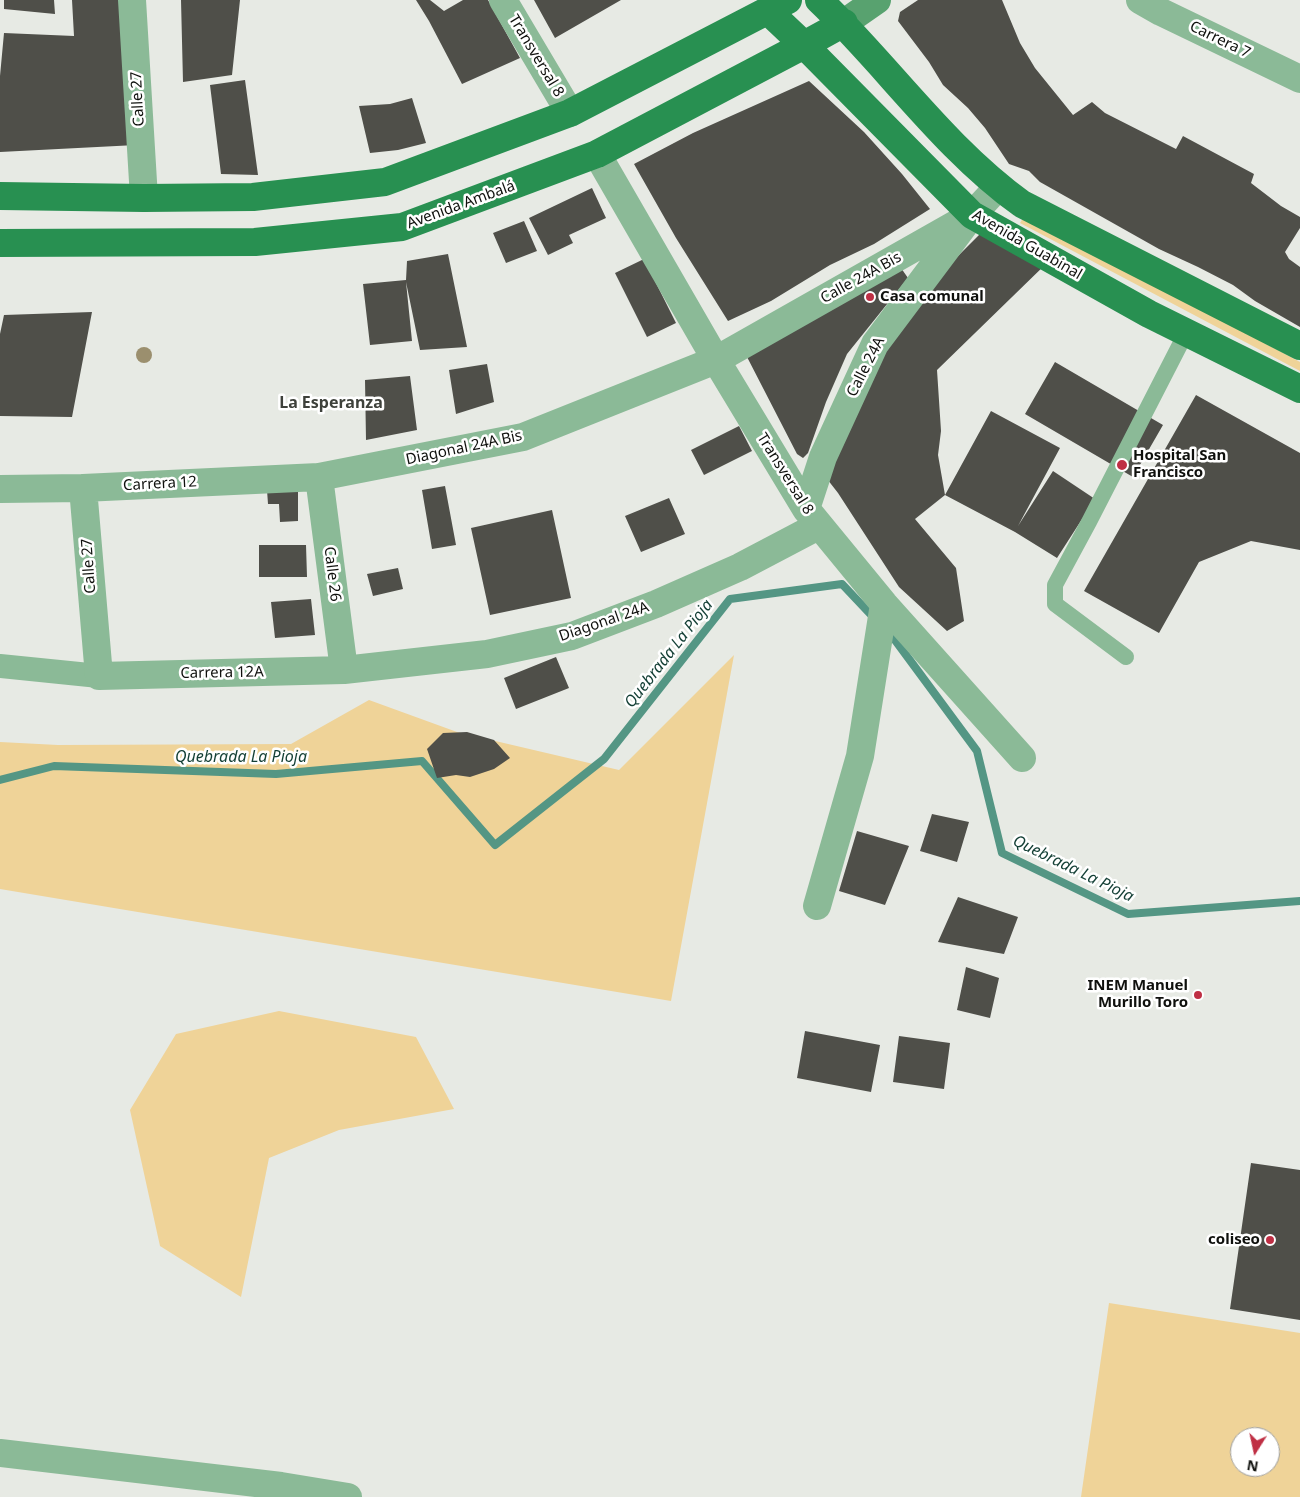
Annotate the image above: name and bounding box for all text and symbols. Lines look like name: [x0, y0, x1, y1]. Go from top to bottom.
street label: Transversal 8: [504, 12, 568, 100]
street label: Carrera 7: [1187, 18, 1253, 62]
street label: Calle 27: [128, 71, 148, 127]
street label: Avenida Ambalá: [404, 177, 518, 233]
street label: Avenida Guabinal: [969, 206, 1085, 284]
street label: Calle 24A Bis: [818, 248, 904, 308]
place label: Casa comunal: [880, 288, 984, 306]
marker: Casa comunal: [864, 291, 876, 303]
street label: Calle 24A: [843, 334, 889, 400]
district label: La Esperanza: [279, 393, 383, 413]
street label: Diagonal 24A Bis: [404, 427, 524, 469]
street label: Transversal 8: [753, 430, 817, 518]
place label: Hospital San Francisco: [1133, 447, 1226, 482]
marker: Hospital San Francisco: [1115, 458, 1129, 472]
street label: Carrera 12: [123, 473, 197, 495]
street label: Calle 27: [78, 538, 100, 594]
street label: Calle 26: [320, 546, 344, 602]
water label: Quebrada La Pioja: [621, 596, 717, 712]
street label: Diagonal 24A: [557, 598, 651, 646]
street label: Carrera 12A: [180, 663, 264, 683]
water label: Quebrada La Pioja: [175, 747, 307, 767]
water label: Quebrada La Pioja: [1009, 831, 1137, 907]
place label: INEM Manuel Murillo Toro: [1087, 977, 1188, 1012]
marker: INEM Manuel Murillo Toro: [1192, 989, 1204, 1001]
place label: coliseo: [1208, 1231, 1260, 1249]
marker: coliseo: [1264, 1234, 1276, 1246]
north arrow: [1230, 1427, 1280, 1477]
text: N: [1245, 1456, 1260, 1477]

